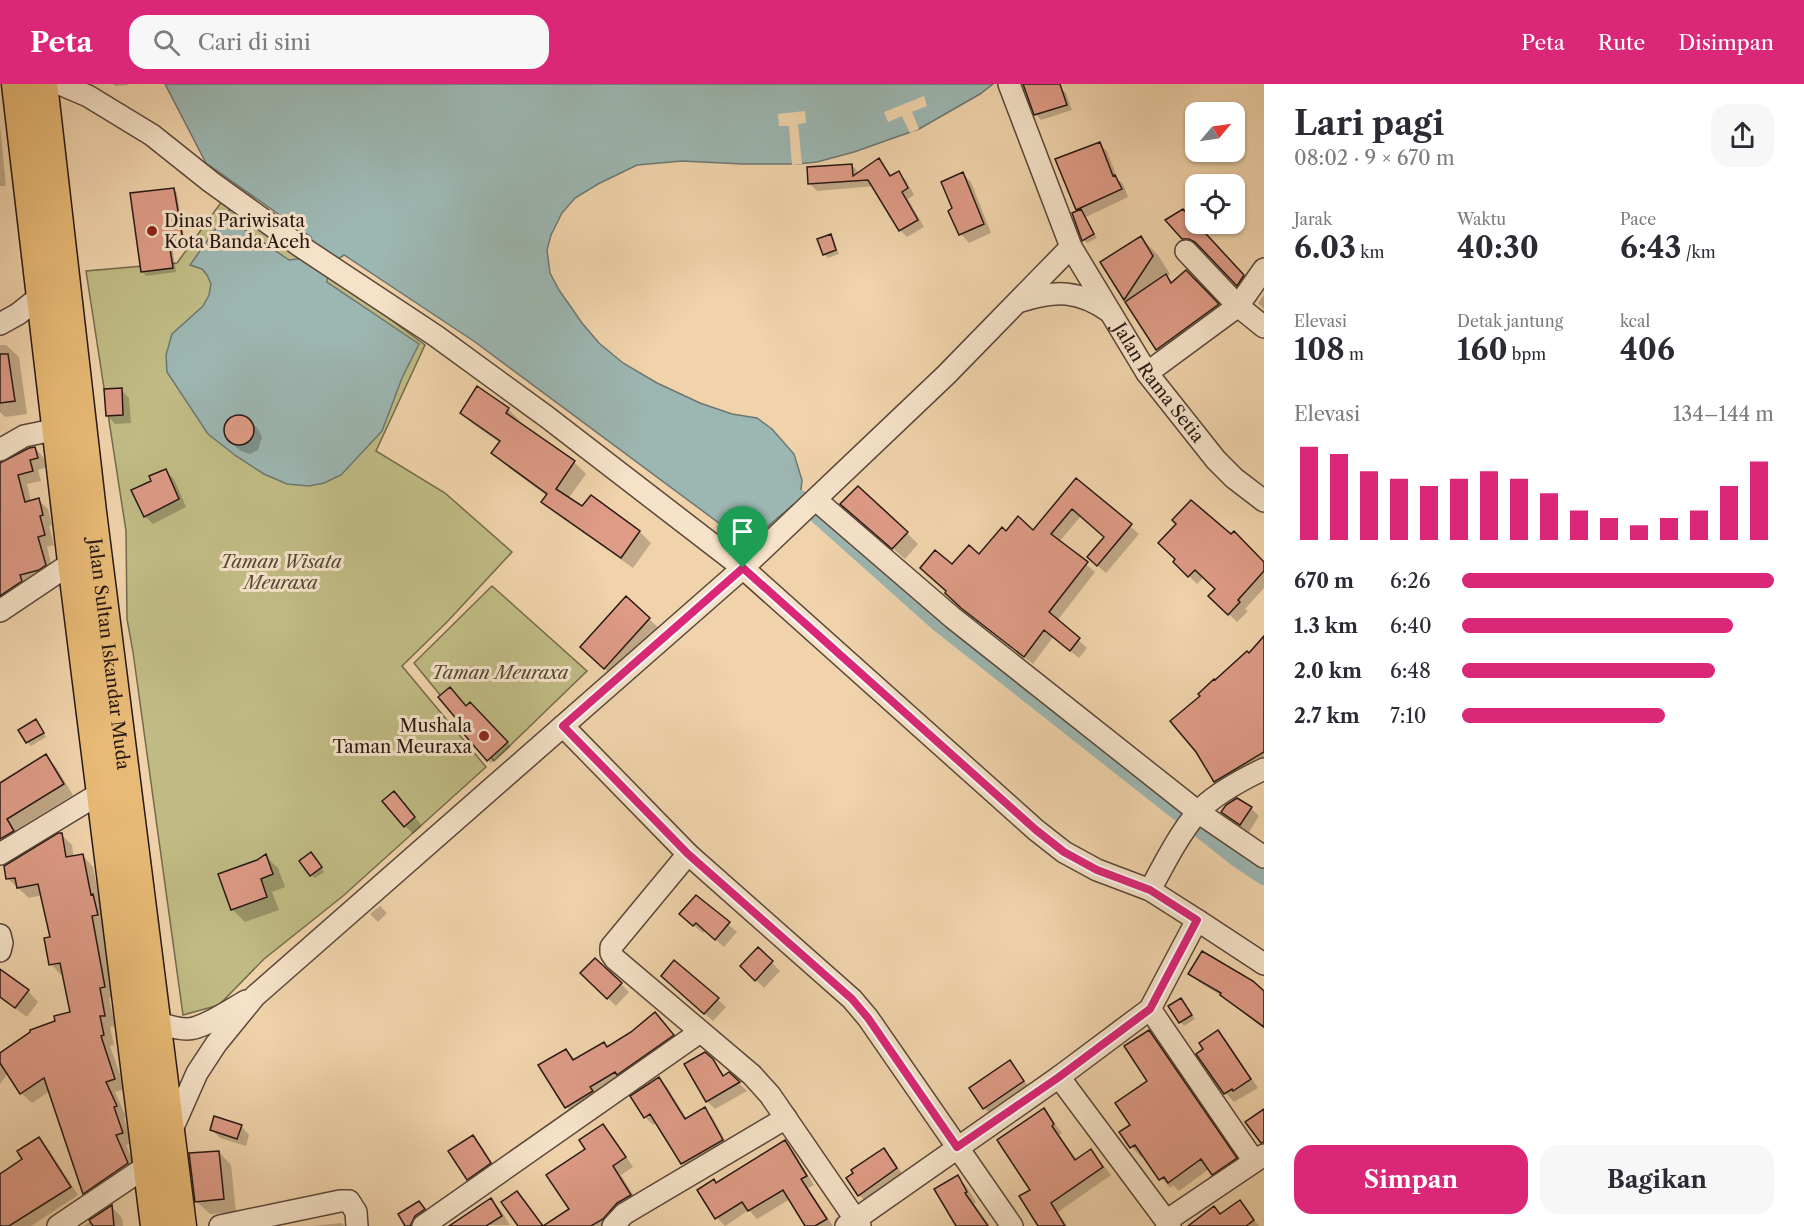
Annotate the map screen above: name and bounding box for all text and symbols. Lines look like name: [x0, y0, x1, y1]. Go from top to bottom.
search box: [129, 15, 549, 69]
text: Peta: [30, 25, 93, 59]
icon: search: [150, 26, 183, 59]
text: Cari di sini: [198, 29, 311, 56]
text: Peta: [1521, 30, 1565, 55]
text: Rute: [1598, 30, 1645, 55]
text: Disimpan: [1678, 30, 1774, 55]
north arrow: [1185, 102, 1245, 162]
map controls: [1185, 102, 1245, 234]
text: Lari pagi: [1294, 103, 1444, 144]
button: share: [1711, 104, 1774, 167]
text: 08:02 · 9 × 670 m: [1294, 146, 1455, 170]
button: locate: [1185, 174, 1245, 234]
text: Jarak: [1294, 209, 1332, 229]
text: Waktu: [1457, 209, 1506, 229]
text: Pace: [1620, 209, 1656, 229]
place label: Dinas Pariwisata Kota Banda Aceh: [164, 210, 310, 253]
marker: Dinas Pariwisata Kota Banda Aceh: [145, 224, 159, 238]
text: 6.03: [1294, 229, 1356, 266]
text: 40:30: [1457, 229, 1539, 266]
text: 6:43: [1620, 229, 1682, 266]
text: km: [1356, 242, 1384, 262]
text: /km: [1682, 242, 1716, 262]
text: Elevasi: [1294, 311, 1347, 331]
text: Detak jantung: [1457, 311, 1563, 331]
text: kcal: [1620, 311, 1650, 331]
street label: Jalan Rama Setia: [1107, 316, 1209, 447]
text: 108: [1294, 331, 1345, 368]
text: 160: [1457, 331, 1508, 368]
text: 406: [1620, 331, 1675, 368]
text: m: [1345, 344, 1364, 364]
text: bpm: [1508, 344, 1546, 364]
text: Elevasi: [1294, 402, 1360, 426]
text: 134–144 m: [1673, 402, 1774, 426]
pin: [717, 506, 768, 568]
icon: arrive: [726, 515, 759, 548]
street label: Jalan Sultan Iskandar Muda: [83, 534, 134, 772]
park label: Taman Wisata Meuraxa: [220, 551, 342, 594]
text: 670 m: [1294, 569, 1354, 593]
text: 6:26: [1390, 569, 1431, 593]
text: 1.3 km: [1294, 614, 1358, 638]
text: 6:40: [1390, 614, 1432, 638]
text: 2.0 km: [1294, 659, 1362, 683]
text: 6:48: [1390, 659, 1431, 683]
park label: Taman Meuraxa: [431, 662, 569, 684]
text: 2.7 km: [1294, 704, 1360, 728]
text: 7:10: [1390, 704, 1427, 728]
place label: Mushala Taman Meuraxa: [333, 715, 472, 758]
marker: Mushala Taman Meuraxa: [477, 729, 491, 743]
button: Simpan: [1294, 1145, 1528, 1214]
button: Bagikan: [1540, 1145, 1774, 1214]

